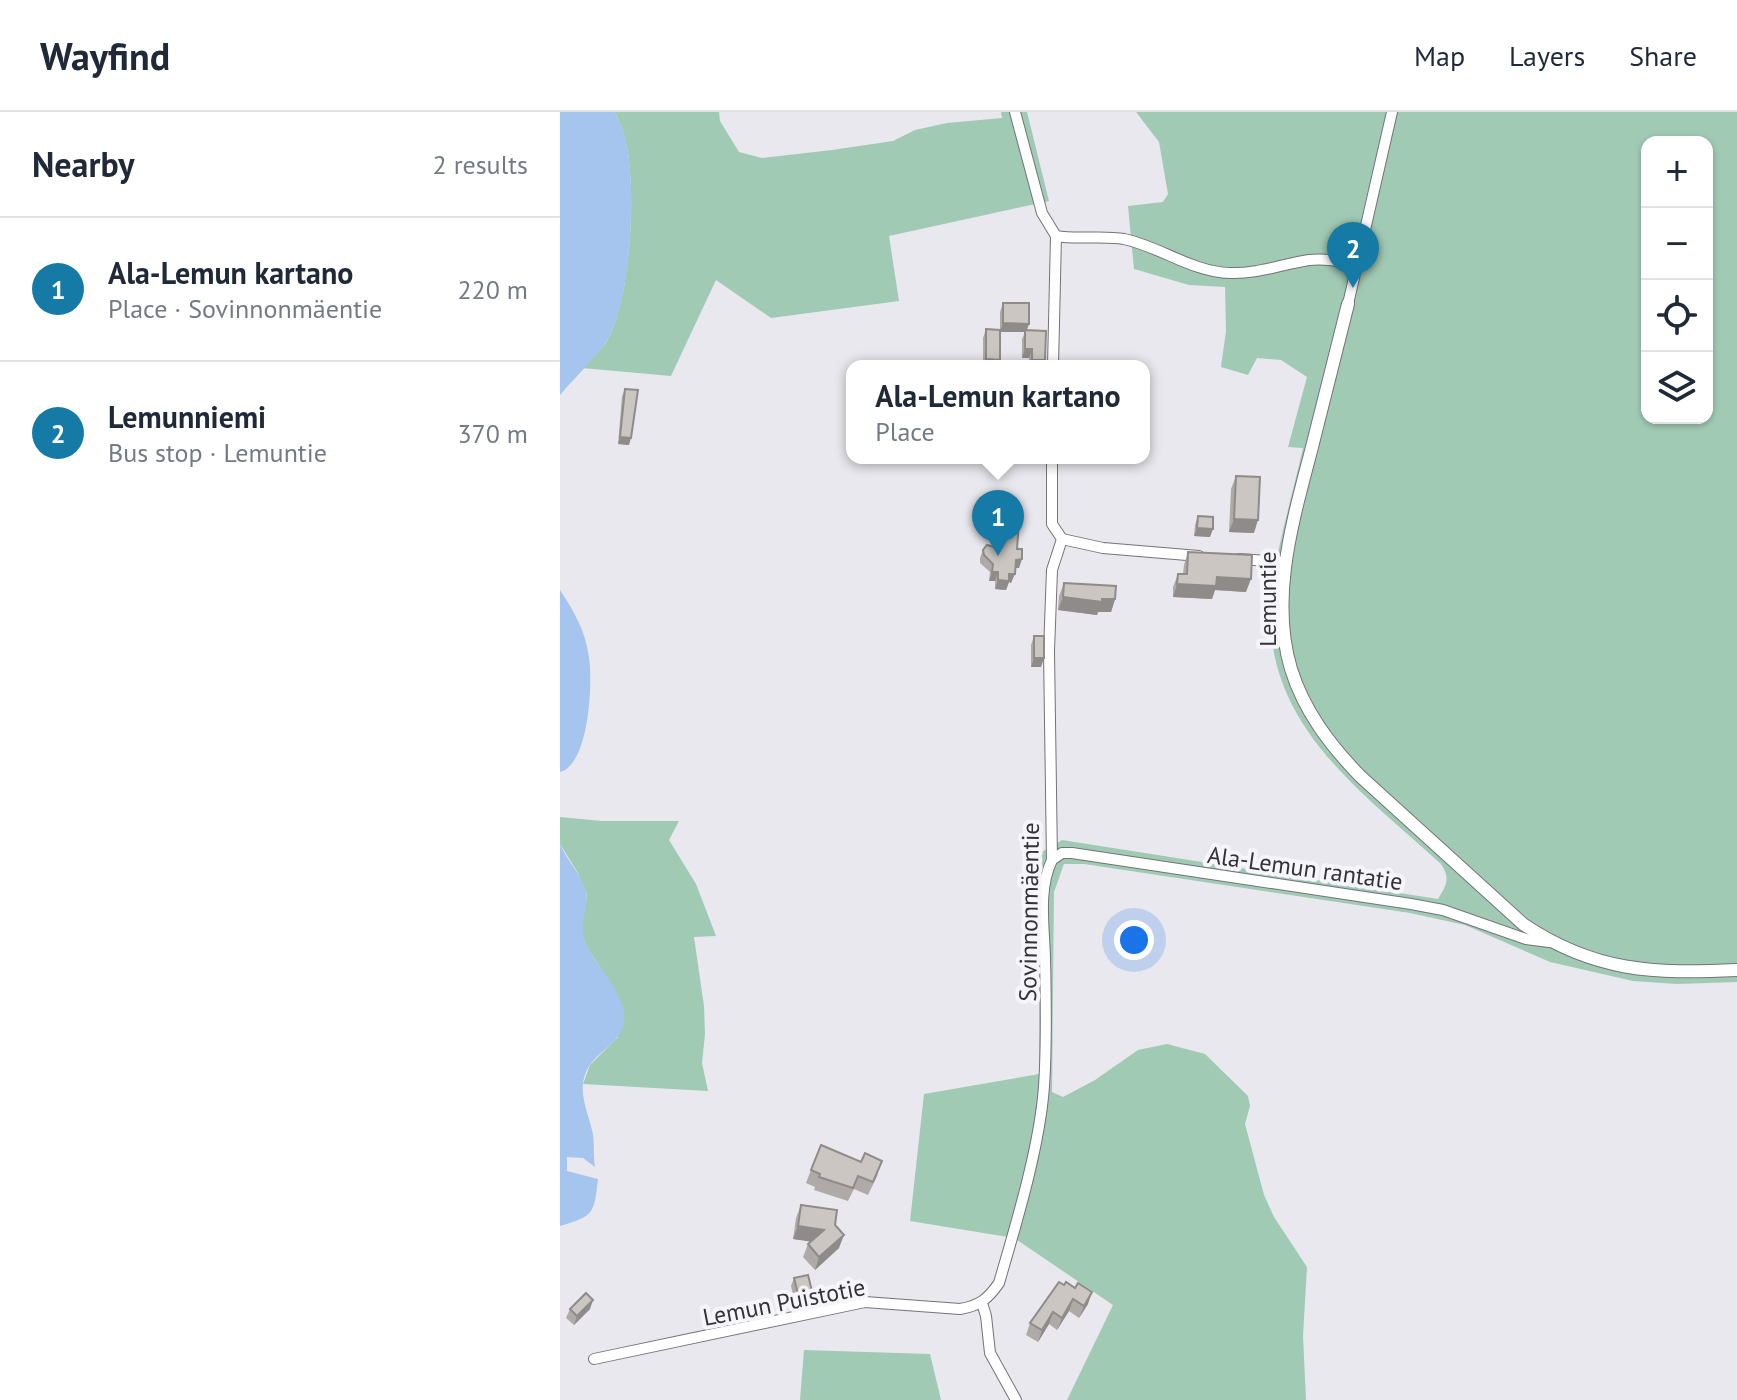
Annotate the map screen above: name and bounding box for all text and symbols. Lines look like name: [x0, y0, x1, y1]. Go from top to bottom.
text: Wayfind: [40, 31, 170, 80]
text: Map: [1414, 37, 1465, 74]
text: Layers: [1509, 37, 1585, 74]
text: Share: [1629, 37, 1697, 74]
map controls: [1641, 136, 1713, 424]
button: +: [1641, 136, 1713, 208]
text: Nearby: [32, 142, 134, 186]
text: 2 results: [433, 148, 528, 181]
button: −: [1641, 208, 1713, 280]
pin: 2: [1327, 222, 1379, 288]
text: Ala-Lemun kartano: [108, 253, 353, 292]
text: 1: [51, 273, 65, 306]
text: 220 m: [457, 273, 528, 306]
button: locate: [1641, 280, 1713, 352]
text: Place · Sovinnonmäentie: [108, 292, 382, 325]
button: layers: [1641, 352, 1713, 424]
popup: [846, 360, 1150, 464]
text: Ala-Lemun kartano: [875, 376, 1121, 415]
text: Lemunniemi: [108, 397, 266, 436]
text: Place: [875, 415, 935, 448]
text: 2: [51, 417, 65, 450]
text: 370 m: [457, 417, 528, 450]
text: Bus stop · Lemuntie: [108, 436, 327, 469]
pin: 1: [972, 490, 1024, 556]
street label: Lemuntie: [1252, 551, 1283, 647]
street label: Sovinnonmäentie: [1012, 822, 1046, 1002]
street label: Ala-Lemun rantatie: [1205, 839, 1405, 897]
your location: [1114, 920, 1154, 960]
street label: Lemun Puistotie: [700, 1271, 868, 1333]

